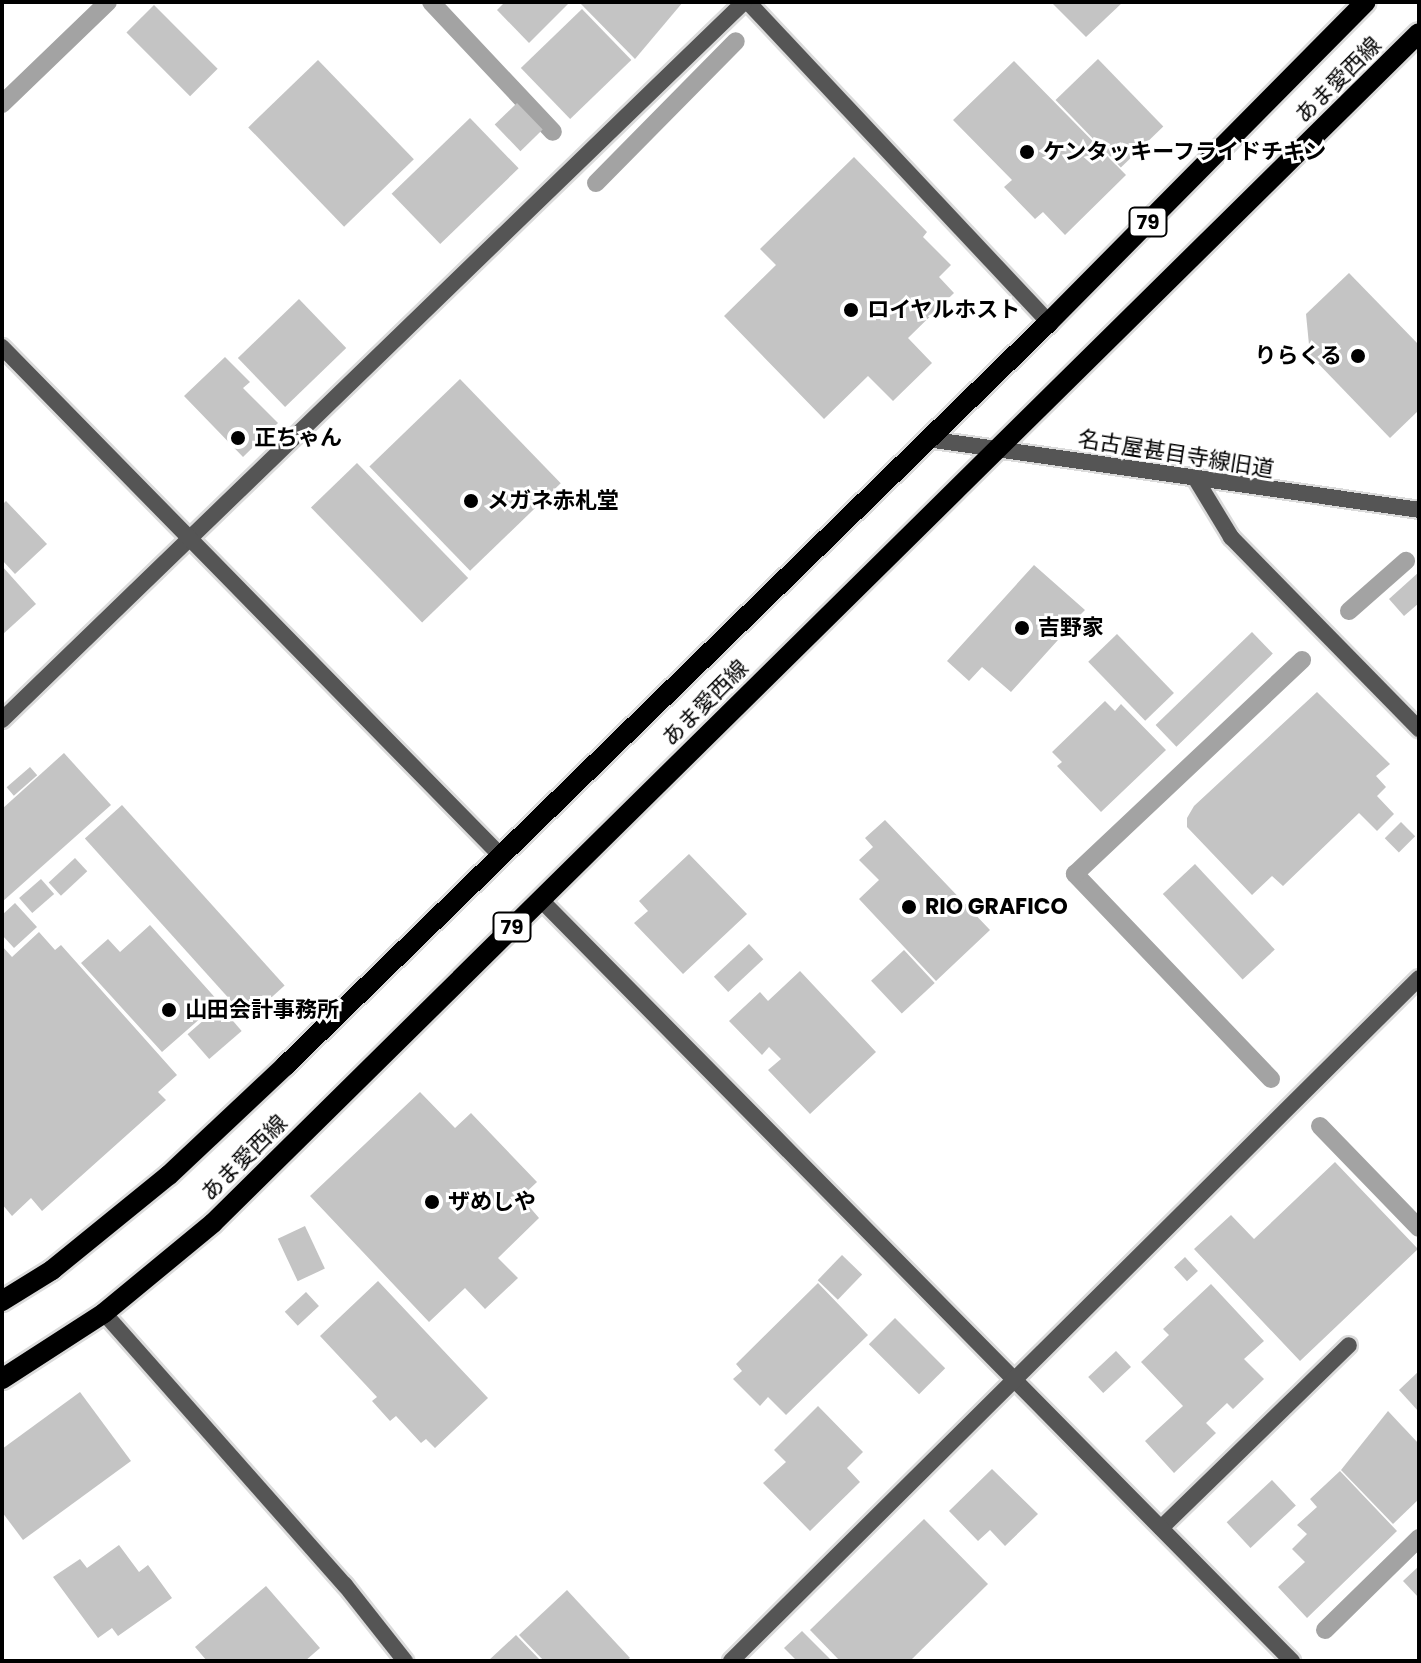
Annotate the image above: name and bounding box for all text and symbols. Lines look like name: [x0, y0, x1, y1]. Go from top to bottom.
street label: あま愛西線: [1290, 32, 1386, 128]
place label: ケンタッキーフライドチキン: [1043, 139, 1329, 165]
marker: ケンタッキーフライドチキン: [1018, 143, 1036, 161]
road number: 79: [1128, 206, 1168, 238]
place label: ロイヤルホスト: [867, 297, 1021, 323]
marker: ロイヤルホスト: [842, 301, 860, 319]
place label: りらくる: [1254, 343, 1342, 369]
marker: りらくる: [1349, 347, 1367, 365]
place label: 正ちゃん: [254, 425, 342, 451]
street label: 名古屋甚目寺線旧道: [1076, 425, 1276, 483]
marker: 正ちゃん: [229, 429, 247, 447]
place label: メガネ赤札堂: [487, 488, 619, 514]
marker: メガネ赤札堂: [462, 492, 480, 510]
place label: 吉野家: [1038, 615, 1104, 641]
marker: 吉野家: [1013, 619, 1031, 637]
street label: あま愛西線: [657, 655, 753, 751]
place label: RIO GRAFICO: [925, 894, 1068, 920]
marker: RIO GRAFICO: [900, 898, 918, 916]
road number: 79: [492, 911, 532, 943]
place label: 山田会計事務所: [185, 997, 339, 1023]
marker: 山田会計事務所: [160, 1001, 178, 1019]
street label: あま愛西線: [196, 1110, 292, 1206]
place label: ザめしや: [448, 1189, 536, 1215]
marker: ザめしや: [423, 1193, 441, 1211]

